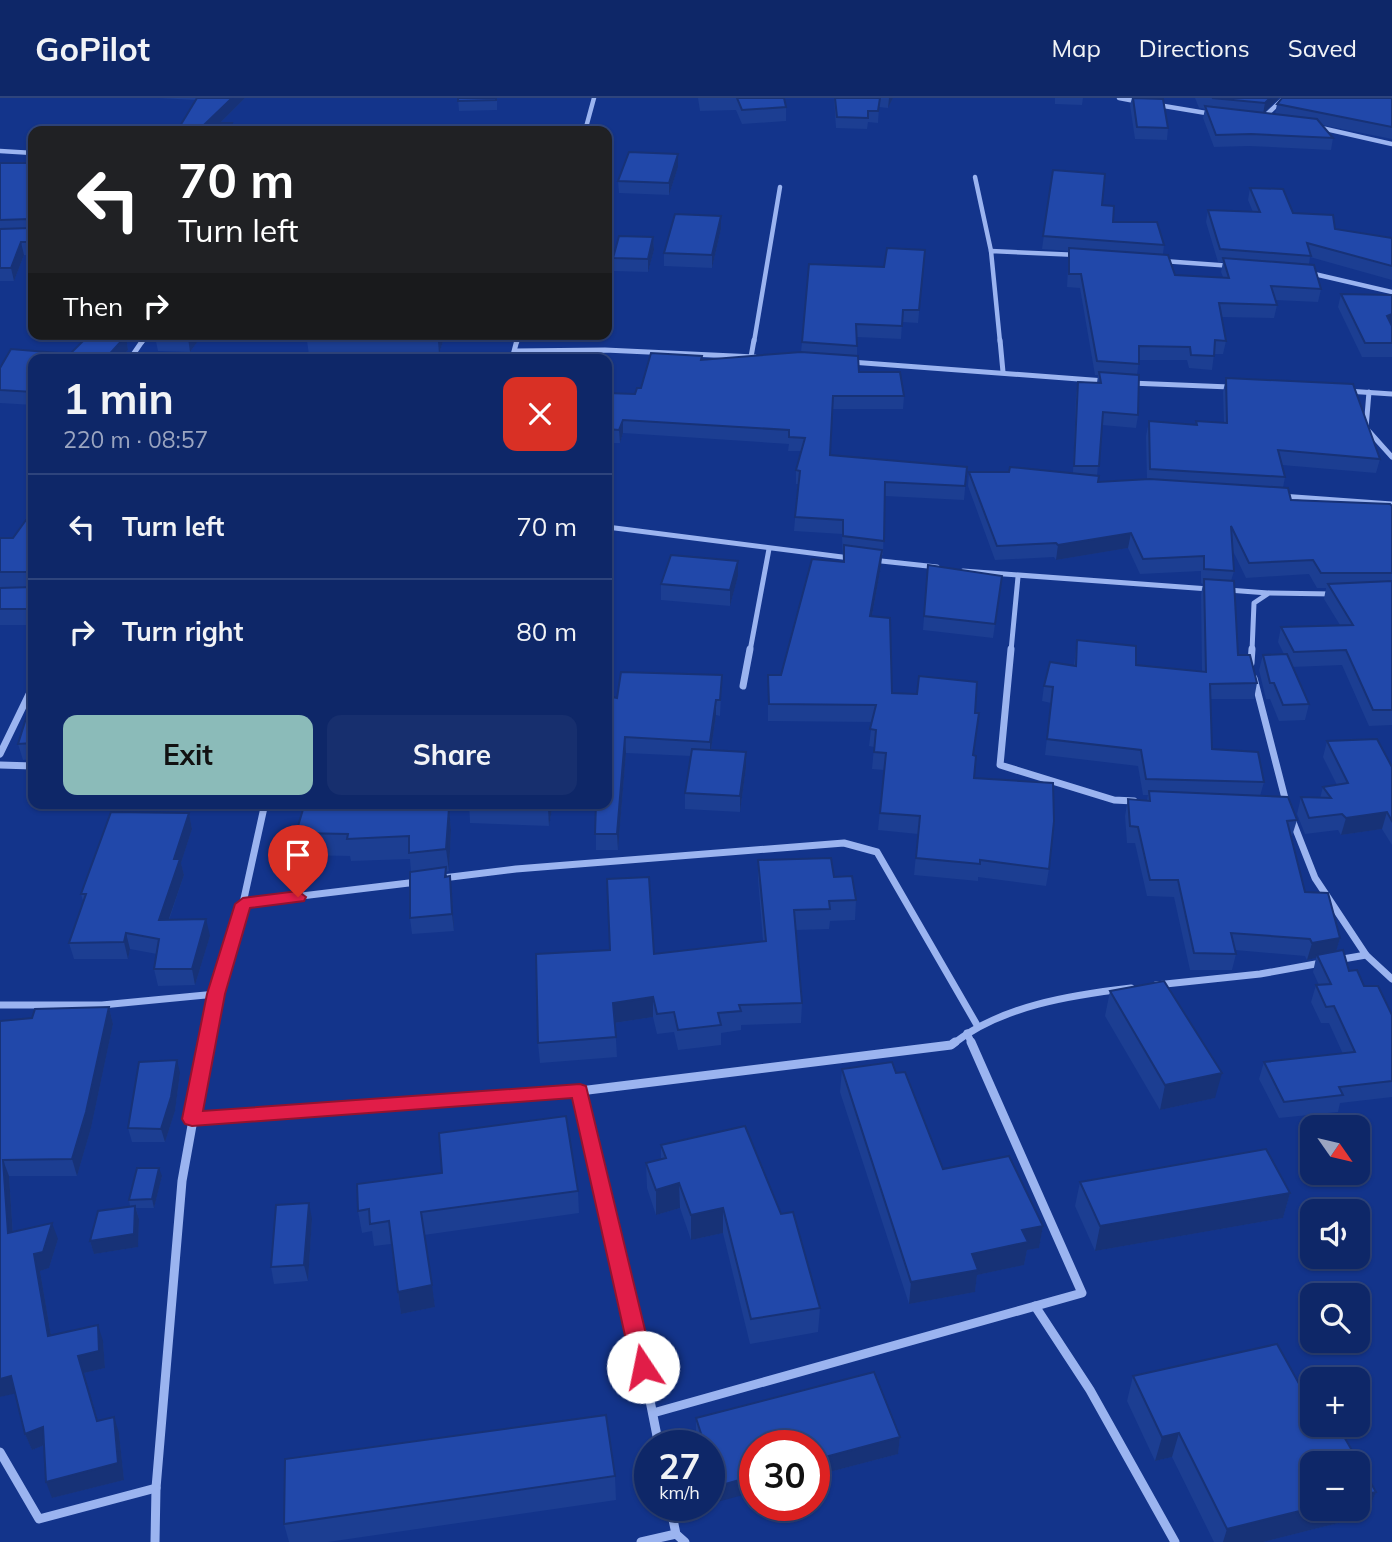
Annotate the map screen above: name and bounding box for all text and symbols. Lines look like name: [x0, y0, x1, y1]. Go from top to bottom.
text: GoPilot: [35, 28, 150, 69]
text: Map: [1051, 33, 1101, 63]
text: Directions: [1139, 33, 1250, 63]
text: Saved: [1288, 33, 1357, 63]
text: 70 m: [178, 149, 294, 210]
icon: left: [63, 154, 154, 245]
text: Turn left: [178, 210, 298, 250]
icon: right: [137, 287, 175, 325]
text: Then: [63, 290, 123, 323]
text: 1 min: [63, 372, 174, 425]
button: close: [503, 377, 577, 451]
text: 220 m · 08:57: [63, 425, 208, 454]
icon: left: [63, 508, 101, 546]
text: Turn left: [122, 510, 224, 543]
text: 70 m: [516, 510, 577, 543]
icon: right: [63, 613, 101, 651]
text: Turn right: [122, 615, 243, 648]
text: 80 m: [516, 615, 577, 648]
button: Exit: [63, 715, 313, 795]
button: Share: [327, 715, 577, 795]
pin: [268, 825, 328, 897]
icon: arrive: [279, 836, 317, 874]
north arrow: [1300, 1115, 1370, 1185]
map controls: [1300, 1115, 1370, 1521]
button: sound: [1300, 1199, 1370, 1269]
button: search: [1300, 1283, 1370, 1353]
position arrow: [606, 1330, 680, 1404]
button: +: [1300, 1367, 1370, 1437]
speed limit sign: 30: [739, 1430, 830, 1521]
text: 27: [658, 1444, 701, 1488]
button: −: [1300, 1451, 1370, 1521]
text: km/h: [659, 1481, 700, 1504]

